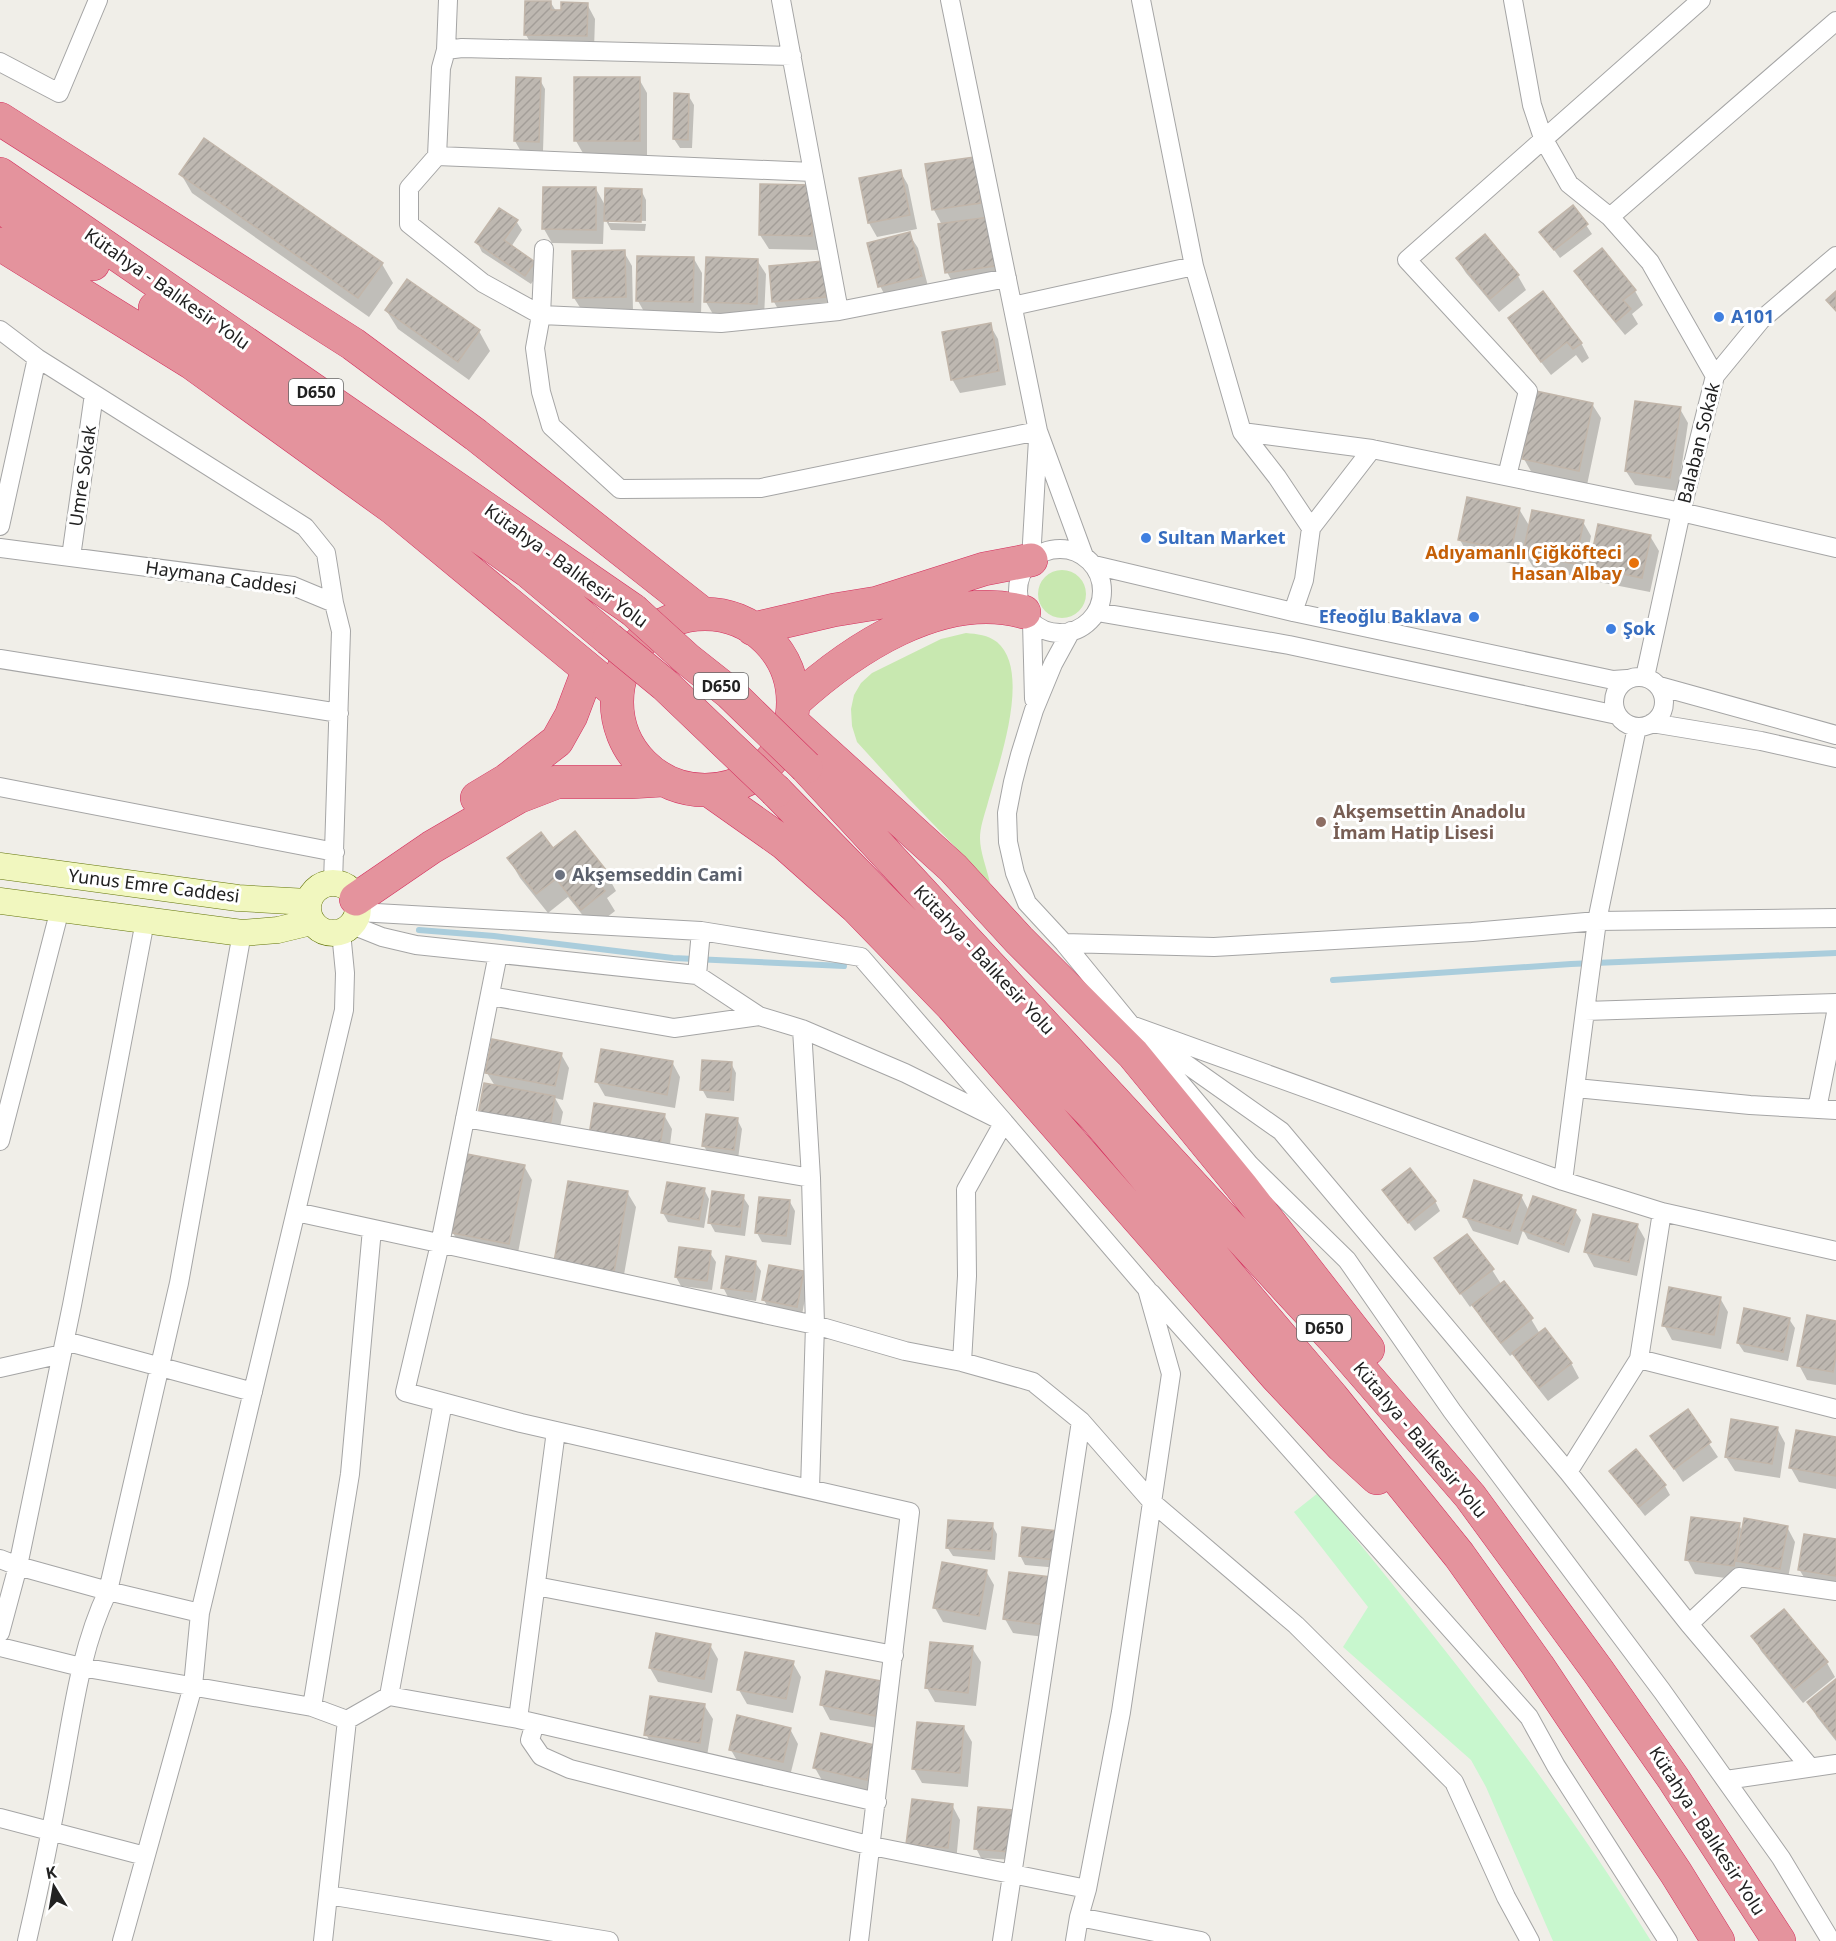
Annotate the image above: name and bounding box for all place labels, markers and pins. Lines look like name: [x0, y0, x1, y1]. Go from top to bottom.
place label: A101: [1731, 304, 1774, 328]
marker: A101: [1712, 310, 1726, 324]
place label: Sultan Market: [1158, 525, 1286, 549]
marker: Sultan Market: [1139, 531, 1153, 545]
place label: Adıyamanlı Çiğköfteci Hasan Albay: [1425, 540, 1623, 585]
marker: Adıyamanlı Çiğköfteci Hasan Albay: [1627, 556, 1641, 570]
place label: Efeoğlu Baklava: [1319, 604, 1462, 628]
marker: Efeoğlu Baklava: [1467, 610, 1481, 624]
place label: Şok: [1623, 616, 1656, 640]
marker: Şok: [1604, 622, 1618, 636]
place label: Akşemsettin Anadolu İmam Hatip Lisesi: [1333, 799, 1526, 844]
marker: Akşemsettin Anadolu İmam Hatip Lisesi: [1314, 815, 1328, 829]
place label: Akşemseddin Cami: [572, 862, 743, 886]
marker: Akşemseddin Cami: [553, 868, 567, 882]

